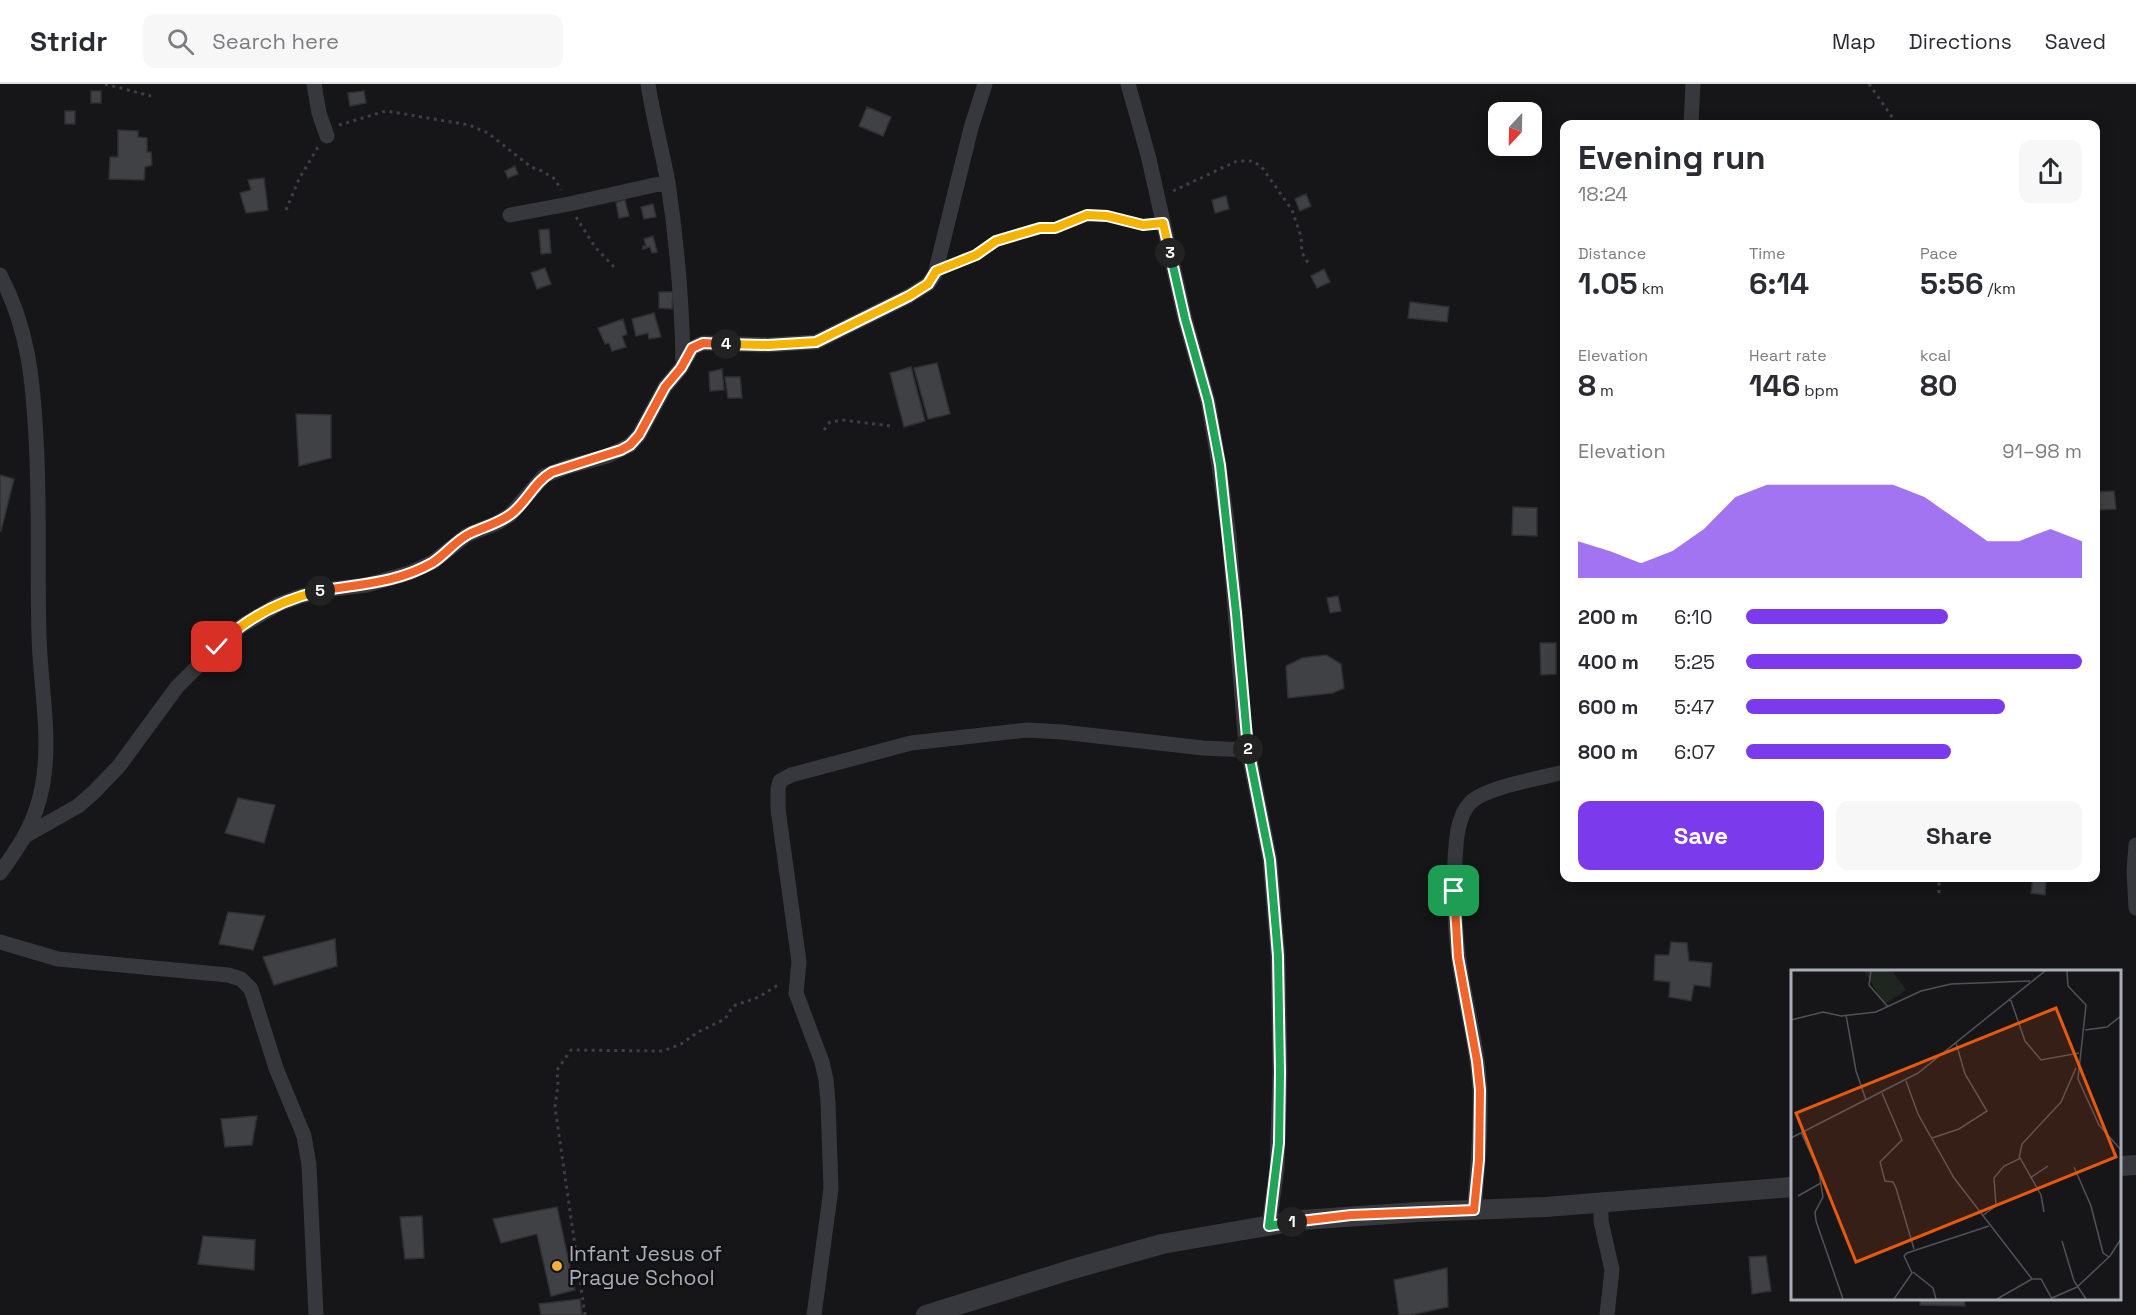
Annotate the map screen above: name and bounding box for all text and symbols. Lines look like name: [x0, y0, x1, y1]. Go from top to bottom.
search box: [143, 14, 563, 68]
text: Stridr: [30, 23, 107, 59]
icon: search: [164, 25, 197, 58]
text: Search here: [212, 27, 339, 55]
text: Map: [1832, 28, 1876, 55]
text: Directions: [1909, 28, 2012, 55]
text: Saved: [2045, 28, 2106, 55]
north arrow: [1488, 102, 1542, 156]
map controls: [1488, 102, 1542, 156]
text: Evening run: [1578, 137, 1766, 179]
button: share: [2019, 140, 2082, 203]
text: 18:24: [1578, 181, 1628, 207]
pin: 3: [1155, 238, 1185, 268]
text: 3: [1165, 242, 1175, 263]
text: Distance: [1578, 243, 1646, 264]
text: Time: [1749, 243, 1785, 264]
text: Pace: [1920, 243, 1957, 264]
text: 1.05: [1578, 264, 1638, 303]
text: 6:14: [1749, 264, 1809, 303]
text: 5:56: [1920, 264, 1983, 303]
text: km: [1638, 278, 1664, 299]
text: /km: [1983, 278, 2016, 299]
pin: 4: [711, 329, 741, 359]
text: 4: [721, 333, 731, 354]
text: Elevation: [1578, 345, 1648, 366]
text: Heart rate: [1749, 345, 1827, 366]
text: kcal: [1920, 345, 1951, 366]
text: 8: [1578, 366, 1596, 405]
text: 146: [1749, 366, 1800, 405]
text: 80: [1920, 366, 1957, 405]
text: m: [1596, 380, 1614, 401]
text: bpm: [1800, 380, 1839, 401]
text: Elevation: [1578, 438, 1666, 464]
text: 91–98 m: [2002, 438, 2082, 464]
pin: 5: [305, 576, 335, 606]
text: 5: [315, 580, 325, 601]
text: 200 m: [1578, 604, 1638, 630]
text: 6:10: [1674, 604, 1712, 630]
pin: [191, 621, 242, 672]
icon: check: [200, 630, 233, 663]
text: 400 m: [1578, 649, 1639, 675]
text: 5:25: [1674, 649, 1715, 675]
text: 600 m: [1578, 694, 1638, 720]
text: 5:47: [1674, 694, 1714, 720]
pin: 2: [1233, 734, 1263, 764]
text: 2: [1243, 738, 1253, 759]
text: 800 m: [1578, 739, 1638, 765]
text: 6:07: [1674, 739, 1715, 765]
button: Save: [1578, 801, 1824, 870]
button: Share: [1836, 801, 2082, 870]
pin: [1428, 865, 1479, 916]
icon: arrive: [1437, 874, 1470, 907]
inset map: [1791, 970, 2121, 1300]
pin: 1: [1277, 1207, 1307, 1237]
text: 1: [1288, 1211, 1296, 1232]
place label: Infant Jesus of Prague School: [569, 1240, 722, 1291]
marker: Infant Jesus of Prague School: [550, 1259, 564, 1273]

